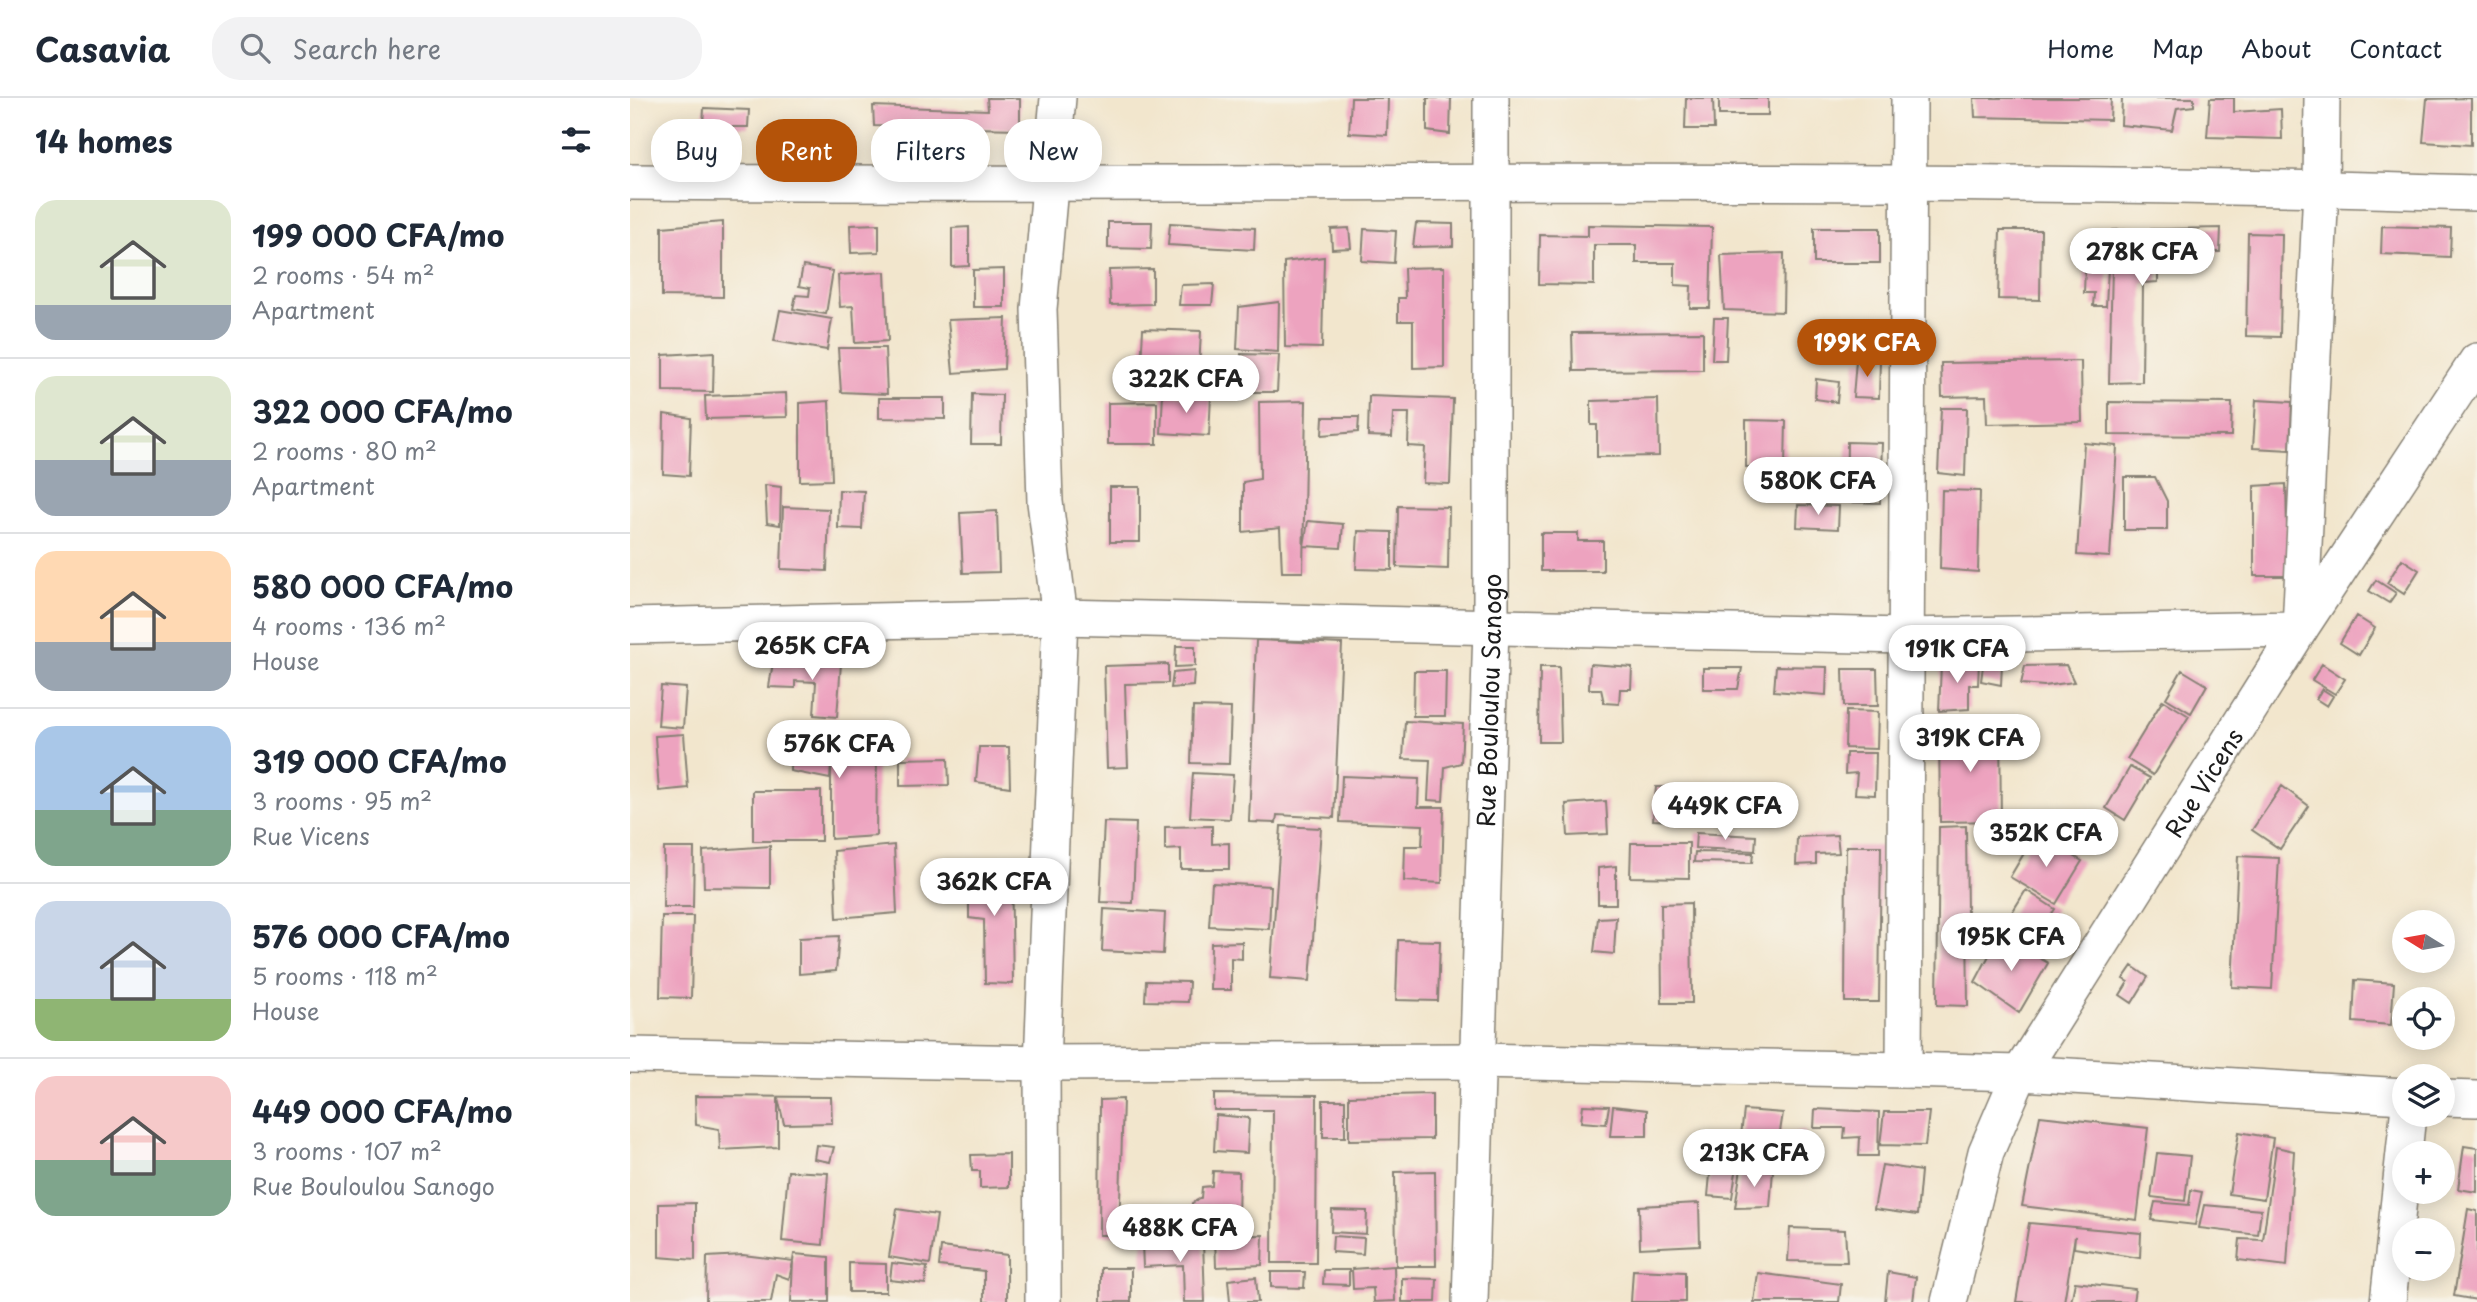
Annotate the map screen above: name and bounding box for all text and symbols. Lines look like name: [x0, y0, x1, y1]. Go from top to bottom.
search box: [212, 17, 702, 80]
text: Casavia: [35, 23, 170, 73]
icon: search: [236, 29, 274, 67]
text: Search here: [292, 29, 441, 68]
text: Home: [2047, 30, 2114, 66]
text: Map: [2152, 30, 2203, 66]
text: About: [2241, 30, 2311, 66]
text: Contact: [2349, 30, 2442, 66]
text: 14 homes: [35, 118, 173, 163]
chip: Buy: [651, 119, 742, 182]
chip: Rent: [756, 119, 857, 182]
chip: Filters: [871, 119, 990, 182]
chip: New: [1004, 119, 1102, 182]
icon: filters: [557, 121, 595, 159]
text: 199 000 CFA/mo: [252, 212, 505, 257]
icon: home: [91, 228, 175, 312]
pin: 278K CFA: [2070, 228, 2214, 288]
text: 278K CFA: [2086, 233, 2198, 268]
text: 2 rooms · 54 m²: [252, 257, 435, 292]
text: Apartment: [252, 292, 375, 327]
pin: 199K CFA: [1795, 320, 1939, 379]
text: 199K CFA: [1813, 324, 1921, 359]
pin: 322K CFA: [1114, 356, 1258, 415]
text: 322K CFA: [1128, 360, 1244, 395]
text: 322 000 CFA/mo: [252, 388, 513, 433]
icon: home: [91, 404, 175, 488]
text: 2 rooms · 80 m²: [252, 433, 437, 468]
pin: 580K CFA: [1746, 458, 1890, 517]
text: 580K CFA: [1760, 462, 1876, 497]
text: Apartment: [252, 468, 375, 503]
text: 580 000 CFA/mo: [252, 563, 513, 608]
street label: Rue Bouloulou Sanogo: [1467, 574, 1509, 828]
icon: home: [91, 579, 175, 663]
text: 4 rooms · 136 m²: [252, 608, 446, 643]
pin: 265K CFA: [740, 622, 884, 682]
pin: 191K CFA: [1885, 626, 2029, 685]
text: 265K CFA: [754, 627, 870, 662]
text: 191K CFA: [1905, 630, 2009, 665]
text: House: [252, 643, 319, 678]
pin: 319K CFA: [1898, 714, 2042, 774]
text: 319K CFA: [1915, 719, 2025, 754]
pin: 576K CFA: [767, 720, 911, 780]
street label: Rue Vicens: [2155, 721, 2251, 844]
text: 576K CFA: [783, 725, 895, 760]
text: 319 000 CFA/mo: [252, 738, 507, 783]
icon: home: [91, 754, 175, 838]
pin: 449K CFA: [1653, 782, 1797, 842]
text: 3 rooms · 95 m²: [252, 783, 432, 818]
text: 449K CFA: [1668, 787, 1782, 822]
pin: 352K CFA: [1974, 810, 2118, 869]
text: 352K CFA: [1989, 814, 2103, 849]
text: Rue Vicens: [252, 818, 370, 853]
pin: 362K CFA: [922, 858, 1066, 918]
text: 362K CFA: [936, 863, 1052, 898]
north arrow: [2392, 910, 2455, 973]
map controls: [2392, 910, 2455, 1281]
text: 576 000 CFA/mo: [252, 913, 510, 958]
pin: 195K CFA: [1939, 914, 2083, 973]
text: 195K CFA: [1957, 918, 2065, 953]
icon: home: [91, 929, 175, 1013]
text: 5 rooms · 118 m²: [252, 958, 438, 993]
button: locate: [2392, 987, 2455, 1050]
text: House: [252, 993, 319, 1028]
button: layers: [2392, 1064, 2455, 1127]
text: 449 000 CFA/mo: [252, 1088, 512, 1133]
icon: home: [91, 1104, 175, 1188]
pin: 213K CFA: [1682, 1130, 1826, 1189]
text: 3 rooms · 107 m²: [252, 1133, 442, 1168]
text: 213K CFA: [1699, 1134, 1809, 1169]
button: +: [2392, 1141, 2455, 1204]
text: Rue Bouloulou Sanogo: [252, 1168, 495, 1203]
pin: 488K CFA: [1108, 1204, 1252, 1264]
text: 488K CFA: [1122, 1209, 1238, 1244]
button: −: [2392, 1218, 2455, 1281]

